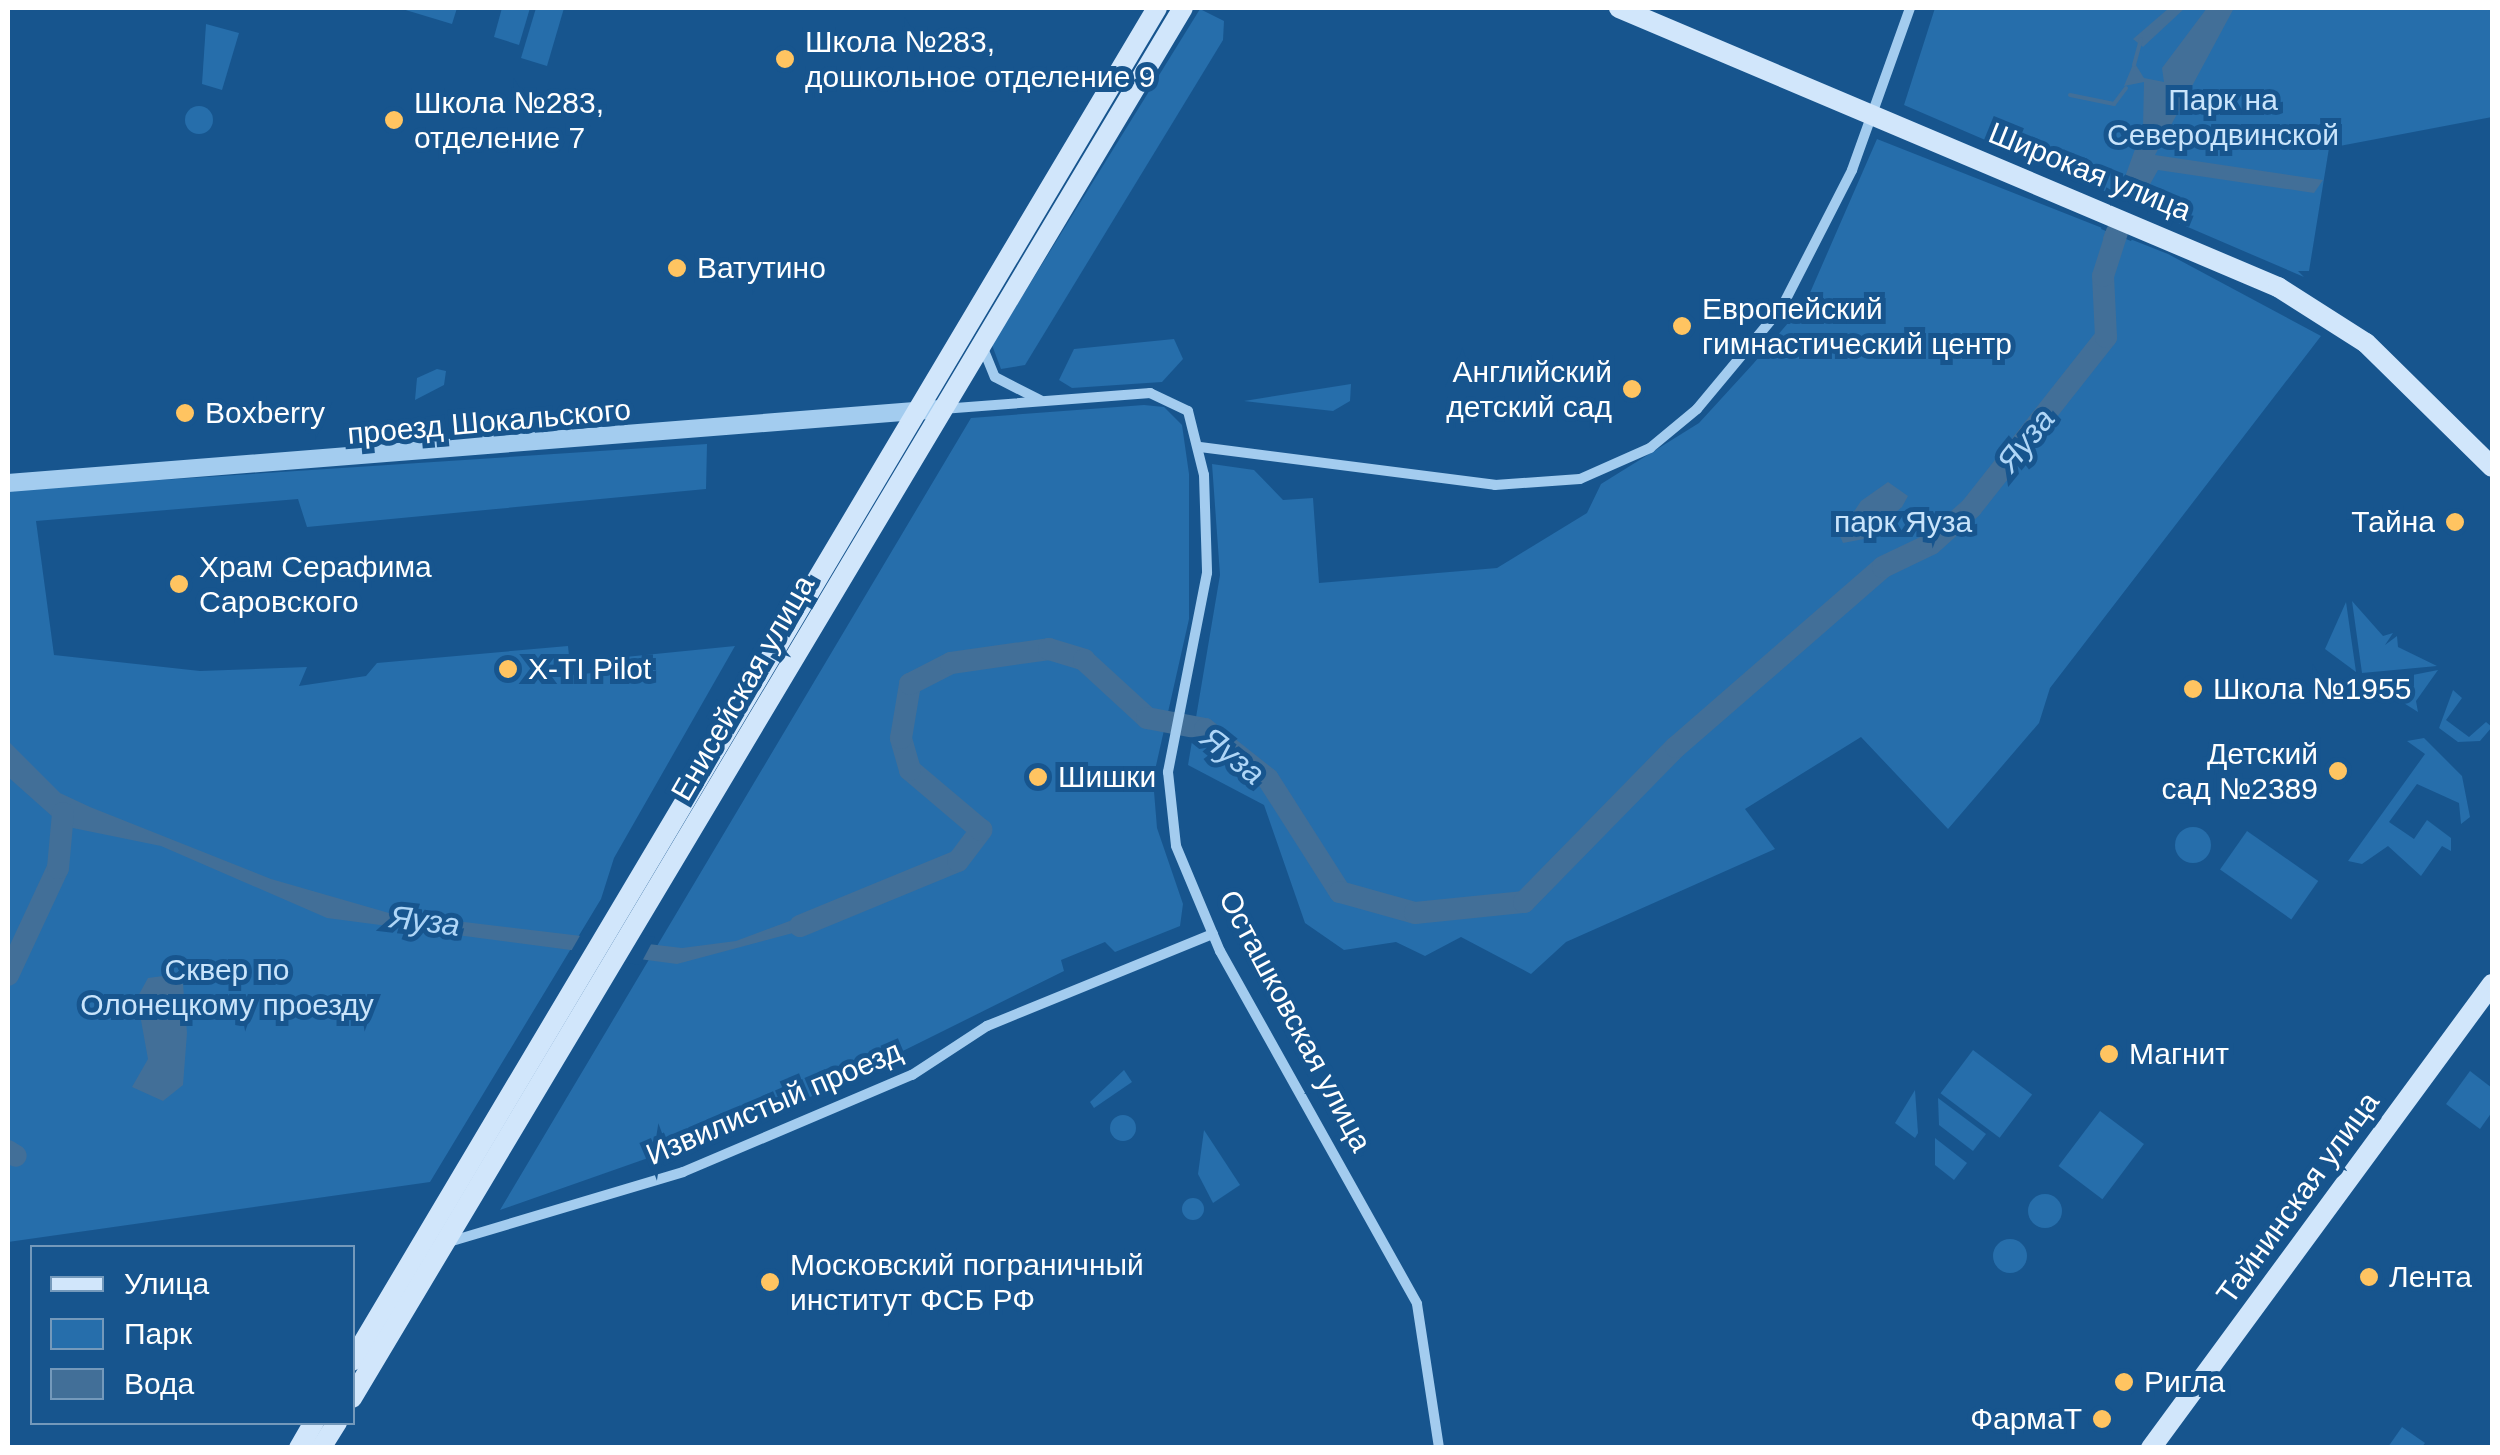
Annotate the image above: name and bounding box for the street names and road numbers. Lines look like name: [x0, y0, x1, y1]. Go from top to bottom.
street label: Широкая улица: [1984, 115, 2196, 229]
street label: проезд Шокальского: [346, 392, 632, 452]
street label: Енисейская улица: [664, 569, 822, 807]
street label: Осташковская улица: [1211, 884, 1379, 1158]
street label: Извилистый проезд: [641, 1033, 907, 1173]
street label: Тайнинская улица: [2209, 1085, 2387, 1311]

